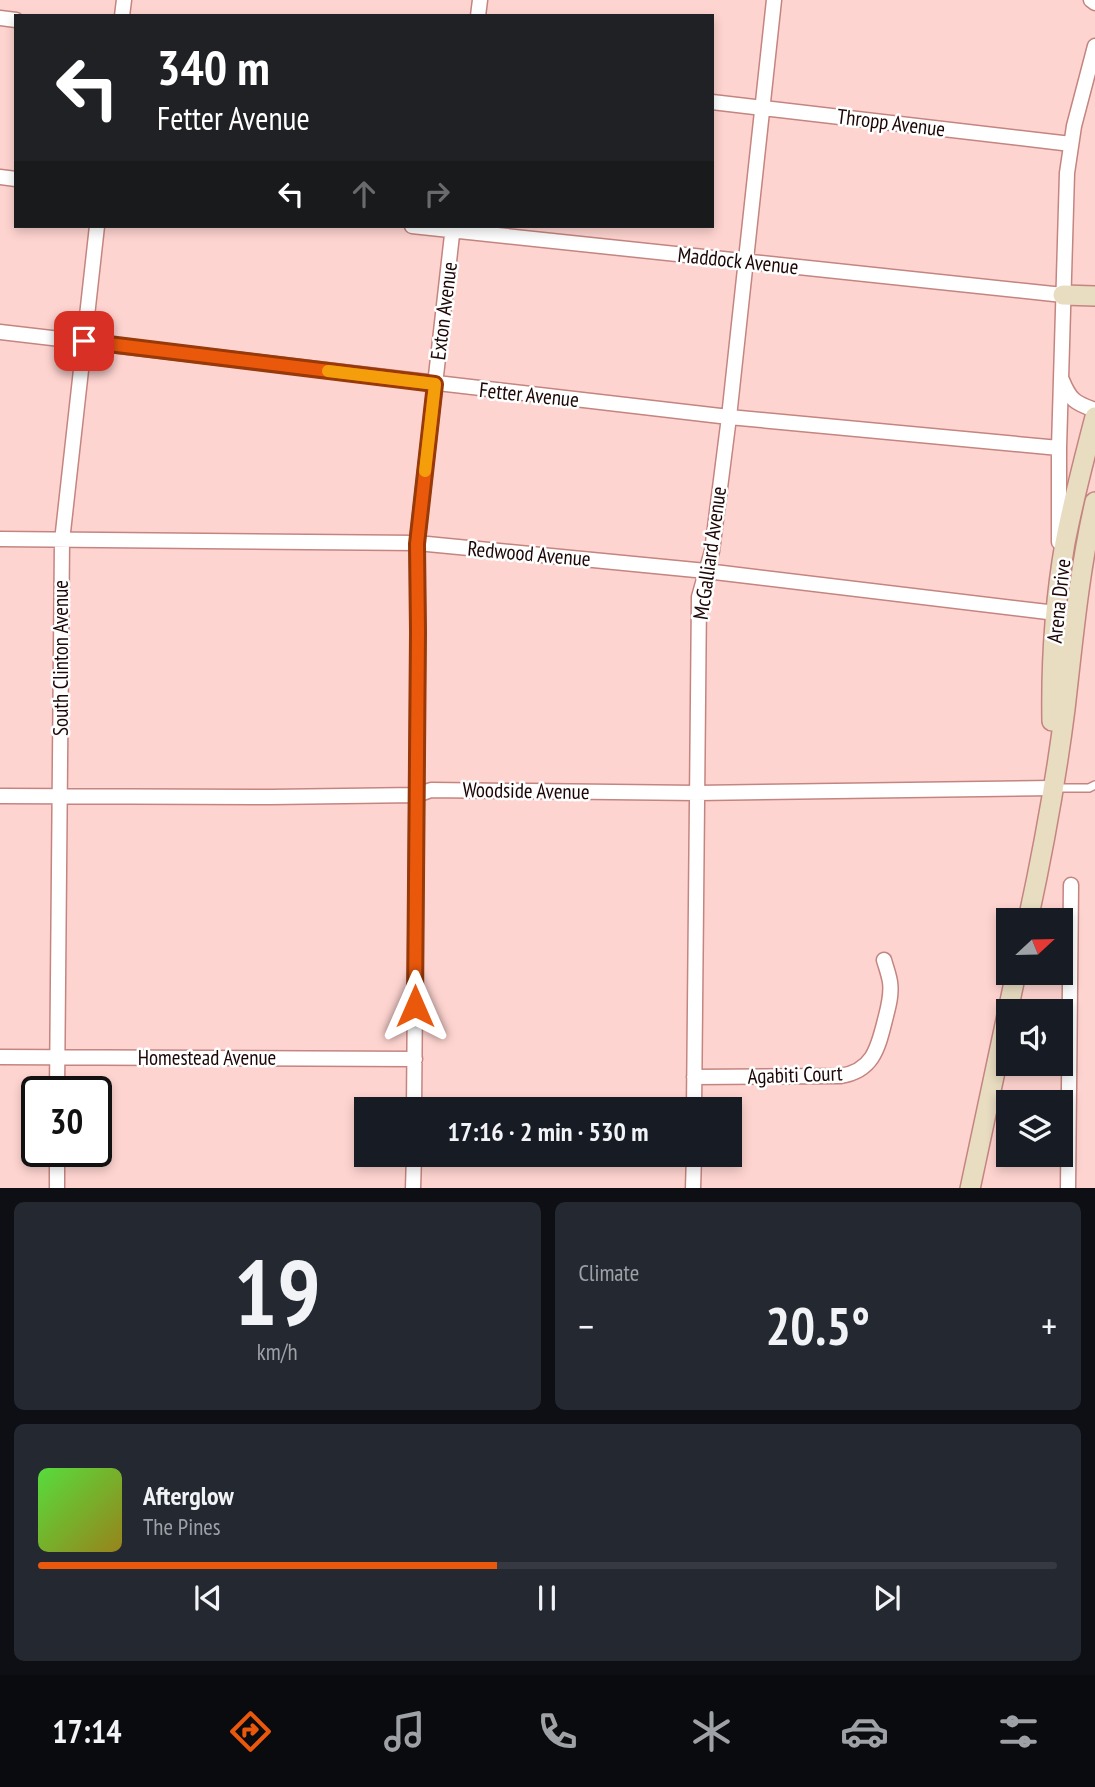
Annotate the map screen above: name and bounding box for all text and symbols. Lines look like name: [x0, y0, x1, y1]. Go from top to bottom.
text: 340 m: [157, 35, 270, 99]
icon: left: [42, 42, 133, 133]
text: Fetter Avenue: [157, 97, 310, 139]
street label: Thropp Avenue: [835, 102, 947, 143]
icon: left: [272, 175, 310, 213]
icon: ahead: [345, 175, 383, 213]
icon: right: [418, 175, 456, 213]
street label: Maddock Avenue: [676, 241, 800, 280]
street label: Exton Avenue: [424, 260, 463, 361]
pin: [54, 311, 114, 371]
icon: arrive: [65, 322, 103, 360]
street label: Fetter Avenue: [478, 376, 580, 413]
street label: McGalliard Avenue: [687, 485, 732, 621]
street label: Redwood Avenue: [466, 535, 592, 572]
street label: Arena Drive: [1041, 557, 1076, 644]
street label: South Clinton Avenue: [47, 580, 74, 736]
street label: Woodside Avenue: [462, 776, 590, 805]
north arrow: [996, 908, 1073, 985]
map controls: [996, 908, 1073, 1167]
position arrow: [378, 969, 452, 1043]
button: sound: [996, 999, 1073, 1076]
street label: Homestead Avenue: [138, 1044, 276, 1071]
street label: Agabiti Court: [747, 1059, 843, 1090]
speed limit sign: 30: [21, 1076, 112, 1167]
button: layers: [996, 1090, 1073, 1167]
text: 17:16 · 2 min · 530 m: [448, 1115, 648, 1148]
text: 19: [234, 1232, 321, 1350]
text: Climate: [579, 1258, 639, 1287]
text: 20.5°: [765, 1292, 870, 1359]
text: −: [579, 1301, 594, 1350]
text: +: [1041, 1301, 1057, 1350]
text: km/h: [257, 1337, 298, 1366]
text: Afterglow: [143, 1479, 234, 1512]
text: The Pines: [143, 1512, 221, 1541]
icon: previous: [189, 1579, 227, 1617]
icon: pause: [528, 1579, 566, 1617]
icon: next: [868, 1579, 906, 1617]
icon: directions: [226, 1707, 275, 1756]
icon: music: [380, 1707, 429, 1756]
icon: phone: [533, 1707, 582, 1756]
icon: climate: [687, 1707, 736, 1756]
icon: car: [840, 1707, 889, 1756]
icon: filters: [994, 1707, 1043, 1756]
text: 17:14: [52, 1710, 121, 1752]

